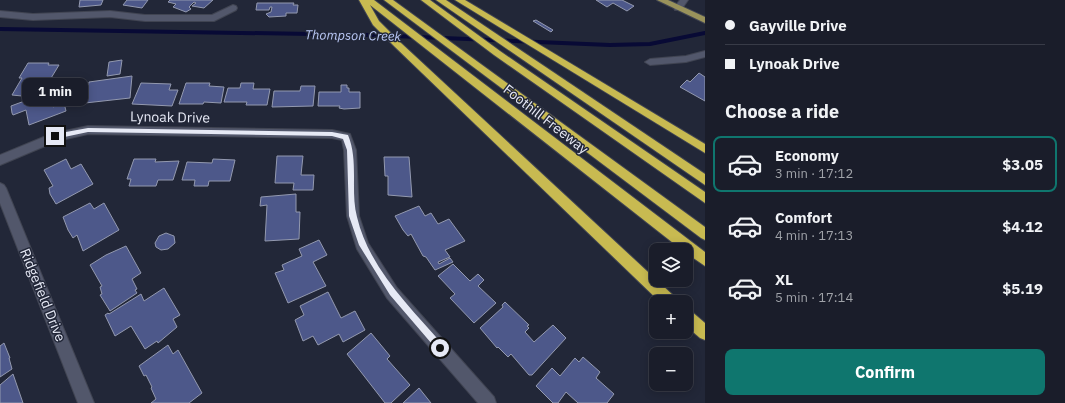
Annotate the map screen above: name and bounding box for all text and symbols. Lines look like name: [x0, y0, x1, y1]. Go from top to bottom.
text: Gayville Drive: [749, 16, 847, 35]
water label: Thompson Creek: [305, 26, 402, 45]
text: Lynoak Drive: [749, 54, 840, 73]
callout: 1 min: [22, 78, 88, 106]
street label: Foothill Freeway: [500, 80, 592, 158]
text: 1 min: [38, 83, 72, 100]
text: Choose a ride: [725, 100, 839, 123]
street label: Lynoak Drive: [130, 107, 210, 127]
route end: [46, 127, 64, 145]
icon: car: [727, 146, 763, 182]
text: Economy: [775, 146, 839, 165]
text: $3.05: [1002, 155, 1043, 174]
text: 3 min · 17:12: [775, 165, 853, 182]
icon: car: [727, 208, 763, 244]
text: Comfort: [775, 208, 832, 227]
text: $4.12: [1002, 217, 1043, 236]
text: 4 min · 17:13: [775, 227, 853, 244]
map controls: [649, 243, 693, 391]
button: layers: [649, 243, 693, 287]
street label: Ridgefield Drive: [16, 246, 70, 345]
icon: car: [727, 270, 763, 306]
text: XL: [775, 270, 793, 289]
text: $5.19: [1002, 279, 1043, 298]
text: 5 min · 17:14: [775, 289, 853, 306]
button: +: [649, 295, 693, 339]
route start: [431, 339, 449, 357]
button: −: [649, 347, 693, 391]
button: Confirm: [725, 349, 1045, 395]

